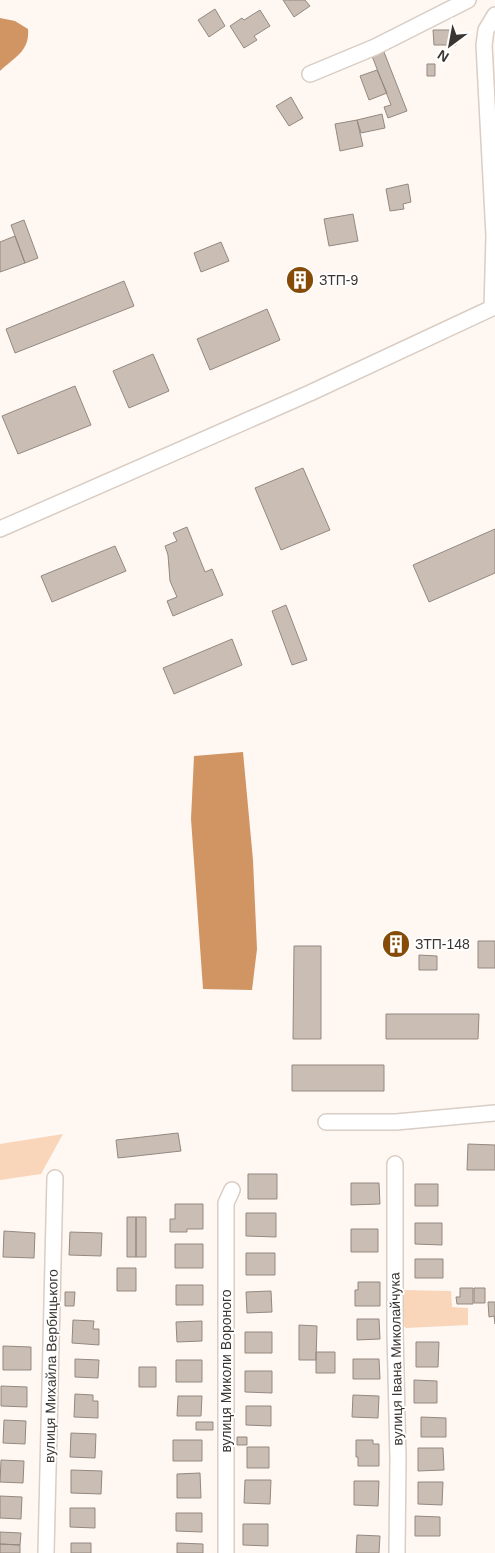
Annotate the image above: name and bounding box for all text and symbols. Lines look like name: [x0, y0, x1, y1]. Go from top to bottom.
north arrow: [425, 20, 475, 70]
text: N: [435, 47, 452, 65]
building icon: ЗТП-9: [285, 265, 315, 295]
place label: ЗТП-9: [319, 272, 358, 288]
building icon: ЗТП-148: [381, 929, 411, 959]
place label: ЗТП-148: [415, 936, 470, 952]
street label: вулиця Михайла Вербицького: [41, 1269, 61, 1463]
street label: вулиця Івана Миколайчука: [386, 1272, 406, 1446]
street label: вулиця Миколи Вороного: [218, 1289, 234, 1453]

